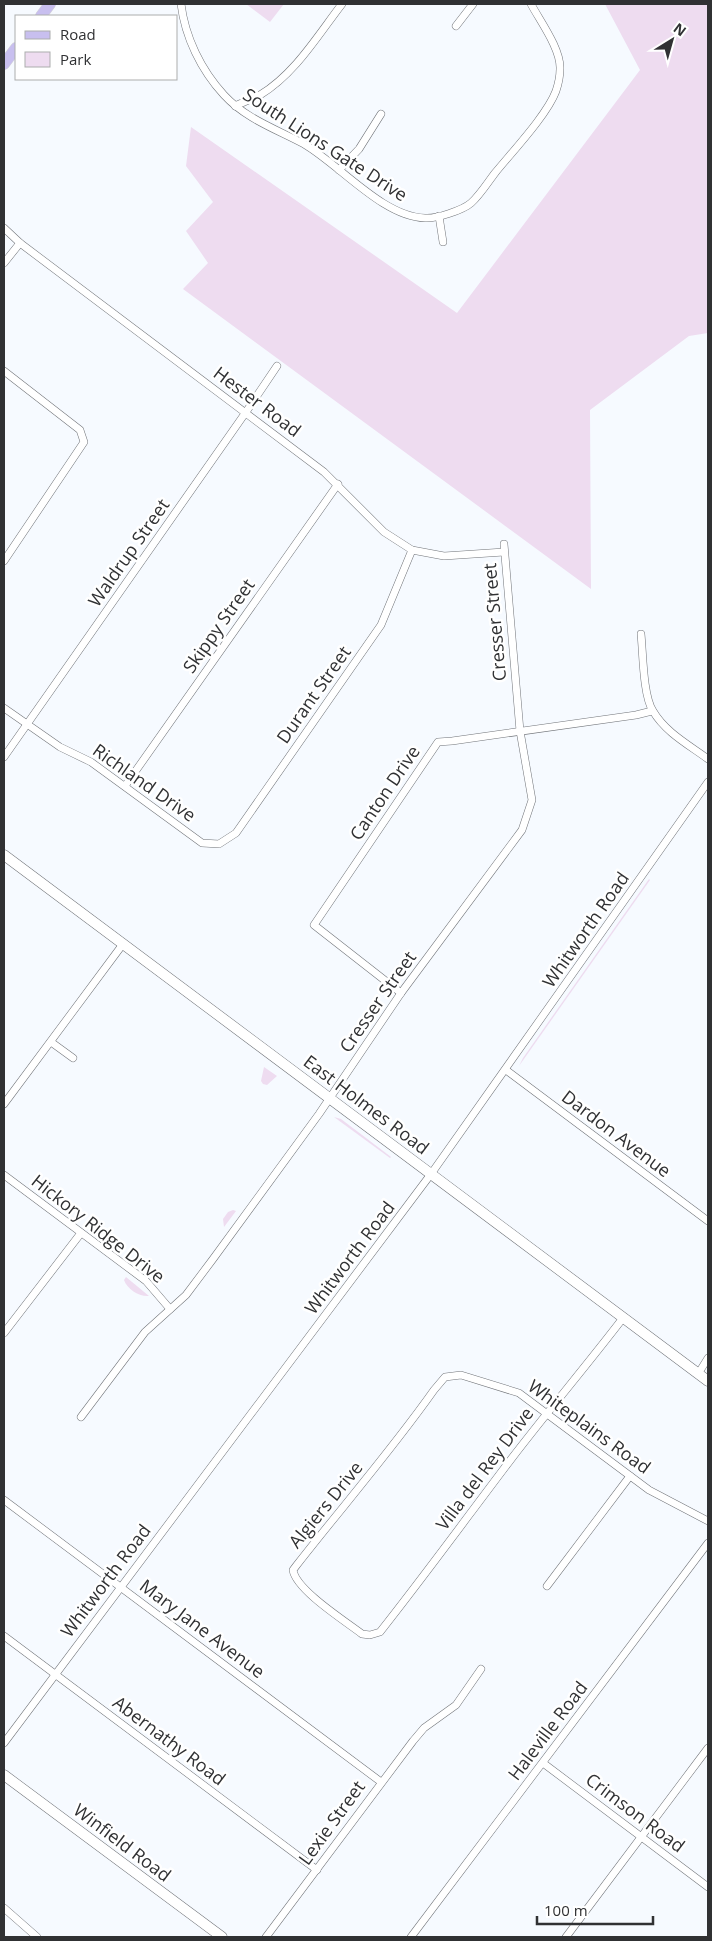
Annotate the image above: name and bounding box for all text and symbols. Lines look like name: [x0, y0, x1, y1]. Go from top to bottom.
legend: [15, 15, 178, 80]
north arrow: [647, 15, 697, 65]
text: N: [670, 18, 690, 40]
text: Road: [60, 24, 96, 44]
text: Park: [60, 49, 91, 69]
street label: South Lions Gate Drive: [239, 82, 412, 206]
street label: Hester Road: [209, 360, 306, 442]
street label: Waldrup Street: [82, 494, 174, 611]
street label: Cresser Street: [477, 562, 511, 682]
street label: Skippy Street: [177, 574, 260, 677]
street label: Durant Street: [271, 641, 356, 748]
street label: Richland Drive: [88, 738, 201, 827]
street label: Canton Drive: [344, 740, 425, 845]
street label: Whitworth Road: [536, 867, 634, 992]
street label: Cresser Street: [333, 946, 421, 1057]
street label: East Holmes Road: [299, 1049, 434, 1159]
street label: Dardon Avenue: [557, 1084, 676, 1182]
street label: Hickory Ridge Drive: [27, 1169, 170, 1288]
street label: Whitworth Road: [299, 1196, 400, 1319]
street label: Whiteplains Road: [523, 1374, 656, 1479]
street label: Villa del Rey Drive: [430, 1402, 538, 1535]
street label: Algiers Drive: [283, 1456, 368, 1553]
street label: Whitworth Road: [55, 1519, 156, 1642]
street label: Mary Jane Avenue: [135, 1573, 270, 1683]
street label: Haleville Road: [502, 1676, 592, 1785]
street label: Abernathy Road: [108, 1690, 231, 1790]
street label: Crimson Road: [581, 1767, 690, 1857]
street label: Lexie Street: [293, 1776, 370, 1869]
street label: Winfield Road: [69, 1798, 176, 1887]
scale bar: [537, 1894, 653, 1926]
text: 100 m: [544, 1900, 588, 1920]

